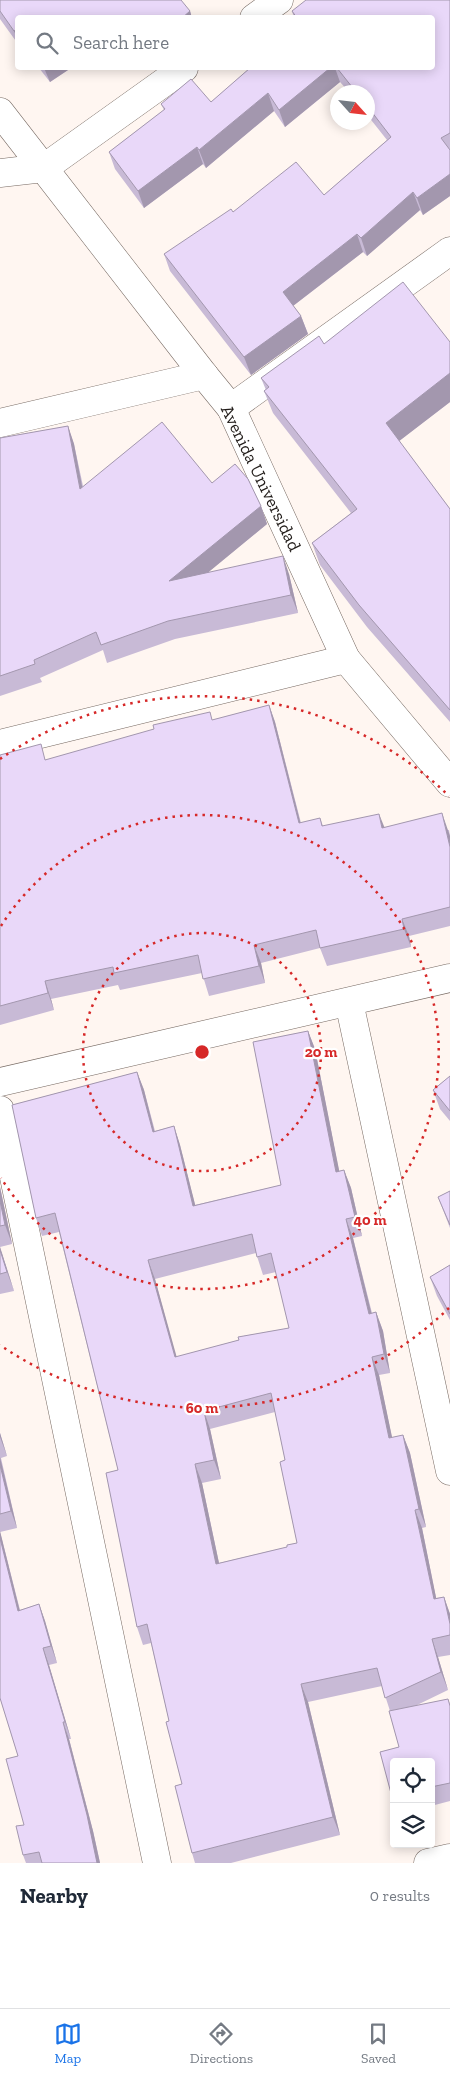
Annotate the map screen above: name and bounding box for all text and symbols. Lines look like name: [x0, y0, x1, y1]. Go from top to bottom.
search box: [15, 15, 435, 70]
icon: search: [33, 29, 61, 57]
text: Search here: [73, 31, 169, 54]
north arrow: [330, 85, 375, 130]
street label: Avenida Universidad: [216, 401, 306, 555]
centre of rings: [193, 1043, 211, 1061]
text: 20 m: [305, 1043, 337, 1061]
text: 40 m: [353, 1211, 387, 1229]
text: 60 m: [186, 1399, 218, 1417]
map controls: [390, 1758, 435, 1848]
button: locate: [390, 1758, 435, 1803]
button: layers: [390, 1803, 435, 1848]
text: Nearby: [20, 1883, 88, 1908]
text: 0 results: [370, 1886, 430, 1905]
tab: Map: [54, 2020, 82, 2067]
tab: Directions: [190, 2020, 253, 2067]
tab: Saved: [361, 2020, 396, 2067]

